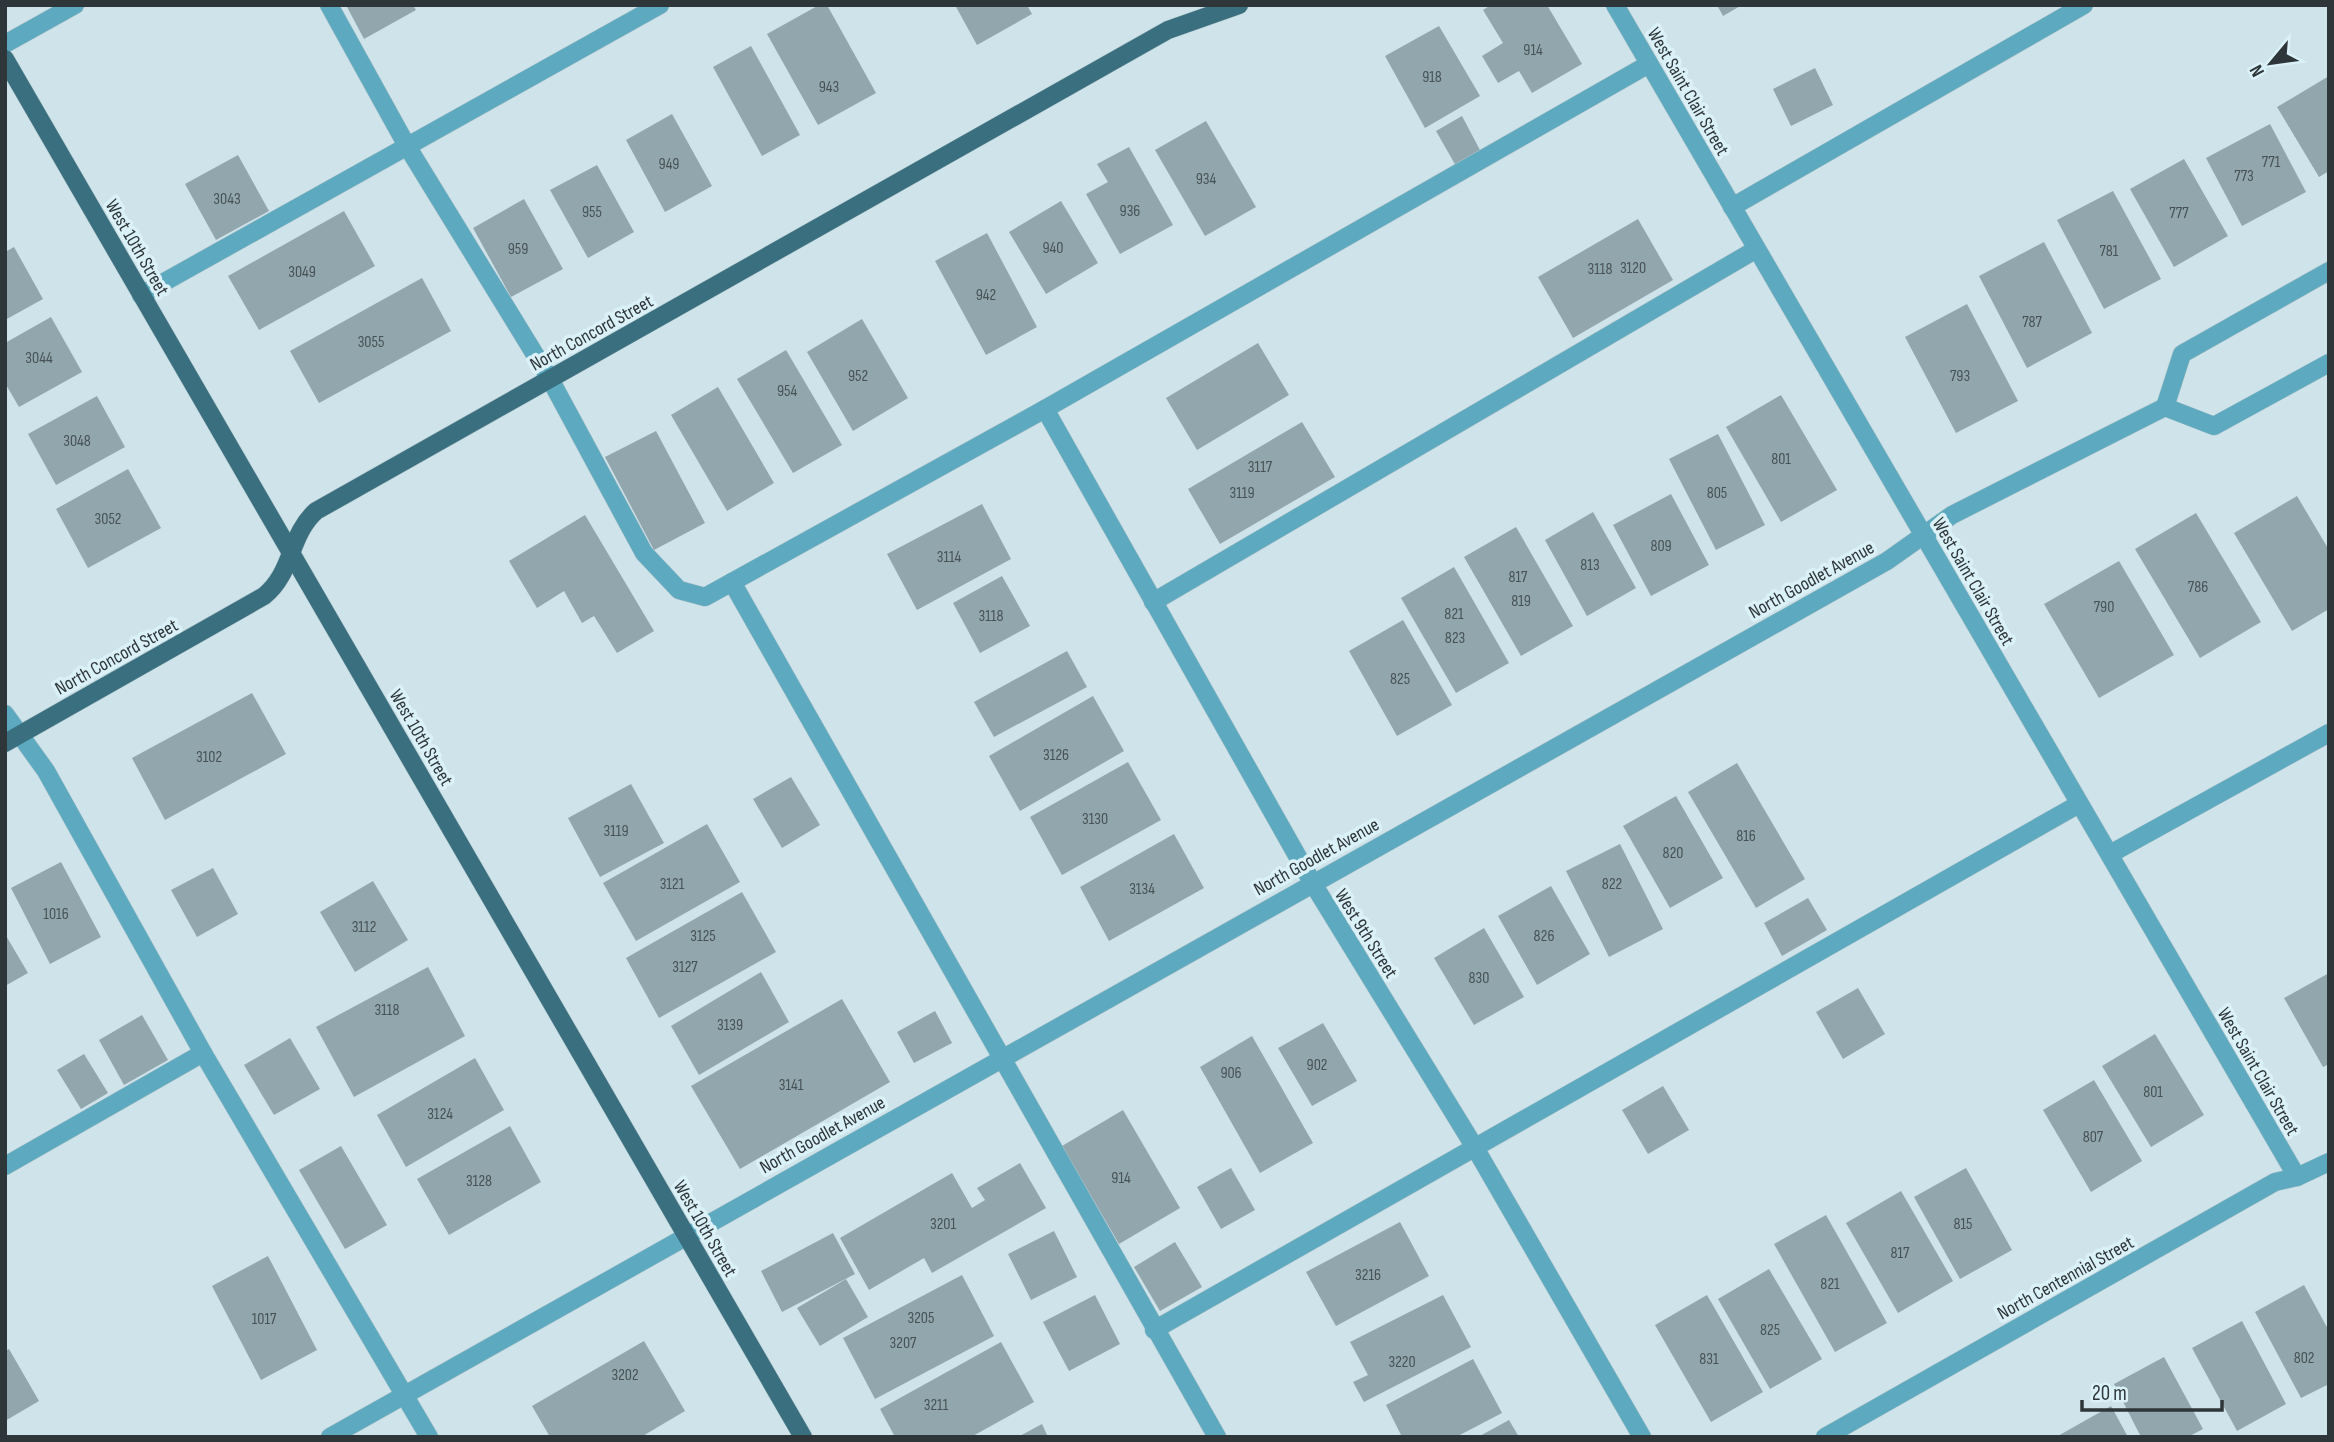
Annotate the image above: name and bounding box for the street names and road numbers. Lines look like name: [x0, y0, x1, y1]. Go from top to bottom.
street label: West Saint Clair Street: [1642, 24, 1734, 160]
street label: West 10th Street: [100, 195, 174, 300]
street label: North Concord Street: [526, 290, 657, 377]
street label: West Saint Clair Street: [1927, 514, 2019, 650]
street label: North Goodlet Avenue: [1745, 536, 1878, 624]
street label: North Concord Street: [51, 614, 182, 701]
street label: West 10th Street: [384, 685, 458, 790]
street label: North Goodlet Avenue: [1250, 813, 1383, 901]
street label: West 9th Street: [1329, 885, 1402, 983]
street label: West Saint Clair Street: [2212, 1004, 2304, 1140]
street label: North Goodlet Avenue: [756, 1091, 889, 1179]
street label: West 10th Street: [668, 1176, 742, 1281]
street label: North Centennial Street: [1994, 1231, 2138, 1325]

